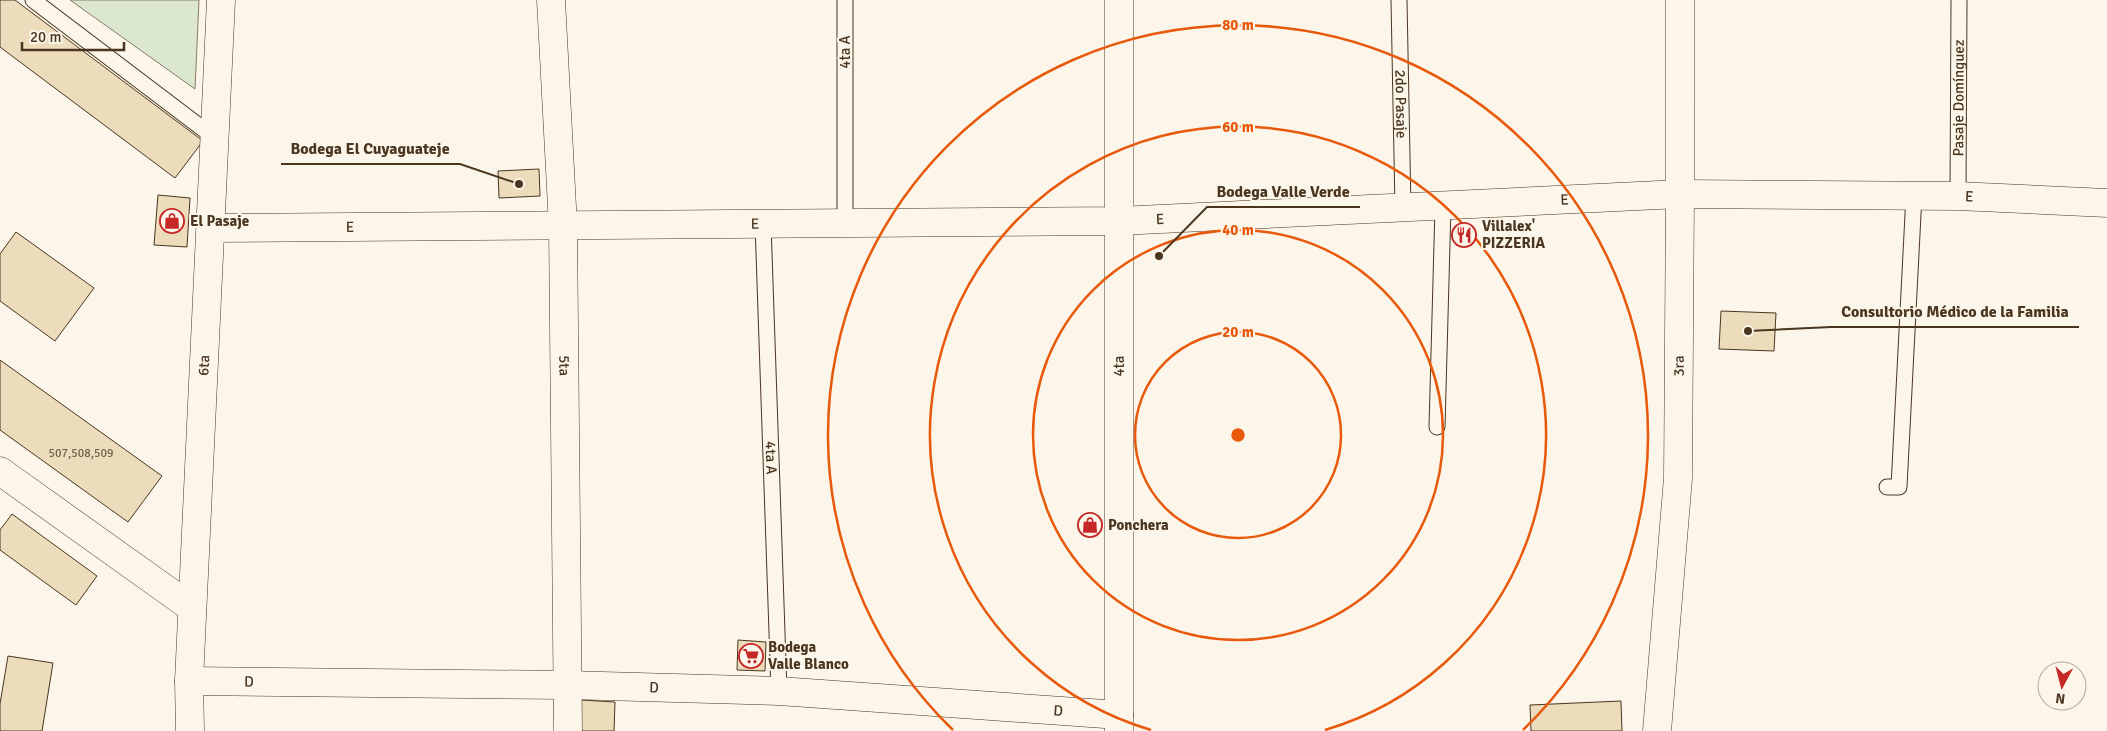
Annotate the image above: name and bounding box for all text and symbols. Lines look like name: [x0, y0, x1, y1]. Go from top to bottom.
text: 80 m: [1222, 16, 1254, 34]
scale bar: [22, 20, 125, 52]
text: 20 m: [30, 28, 61, 46]
street label: 4ta A: [836, 35, 854, 69]
street label: Pasaje Domínguez: [1949, 39, 1968, 157]
street label: 2do Pasaje: [1391, 69, 1411, 139]
text: 60 m: [1222, 118, 1254, 136]
callout: Bodega El Cuyaguateje: [281, 133, 460, 164]
text: Bodega El Cuyaguateje: [290, 139, 450, 159]
callout: Bodega Valle Verde: [1207, 176, 1360, 207]
text: Bodega Valle Verde: [1216, 182, 1350, 202]
street label: E: [1965, 187, 1974, 206]
street label: E: [1560, 190, 1569, 209]
shop icon: El Pasaje: [159, 208, 185, 234]
street label: E: [1155, 210, 1165, 228]
place label: El Pasaje: [190, 212, 249, 230]
street label: E: [751, 215, 759, 233]
place label: Villalex' PIZZERIA: [1482, 217, 1545, 252]
street label: E: [346, 218, 354, 236]
text: 40 m: [1222, 221, 1254, 239]
restaurant icon: Villalex' PIZZERIA: [1451, 222, 1477, 248]
callout: Consultorio Médico de la Familia: [1831, 296, 2079, 327]
text: Consultorio Médico de la Familia: [1841, 302, 2069, 322]
text: 20 m: [1222, 323, 1254, 341]
street label: 6ta: [194, 354, 213, 376]
street label: 5ta: [555, 355, 573, 376]
street label: 3ra: [1670, 355, 1688, 377]
street label: 4ta: [1110, 356, 1128, 376]
centre of rings: [1229, 426, 1247, 444]
street label: 4ta A: [761, 441, 781, 475]
house number: 507,508,509: [49, 446, 113, 461]
shop icon: Ponchera: [1077, 512, 1103, 538]
place label: Ponchera: [1108, 516, 1169, 534]
place label: Bodega Valle Blanco: [768, 638, 849, 673]
supermarket icon: Bodega Valle Blanco: [738, 643, 764, 669]
north arrow: [2037, 661, 2087, 711]
street label: D: [244, 673, 254, 691]
street label: D: [649, 678, 659, 697]
text: N: [2055, 689, 2066, 707]
street label: D: [1053, 701, 1064, 720]

